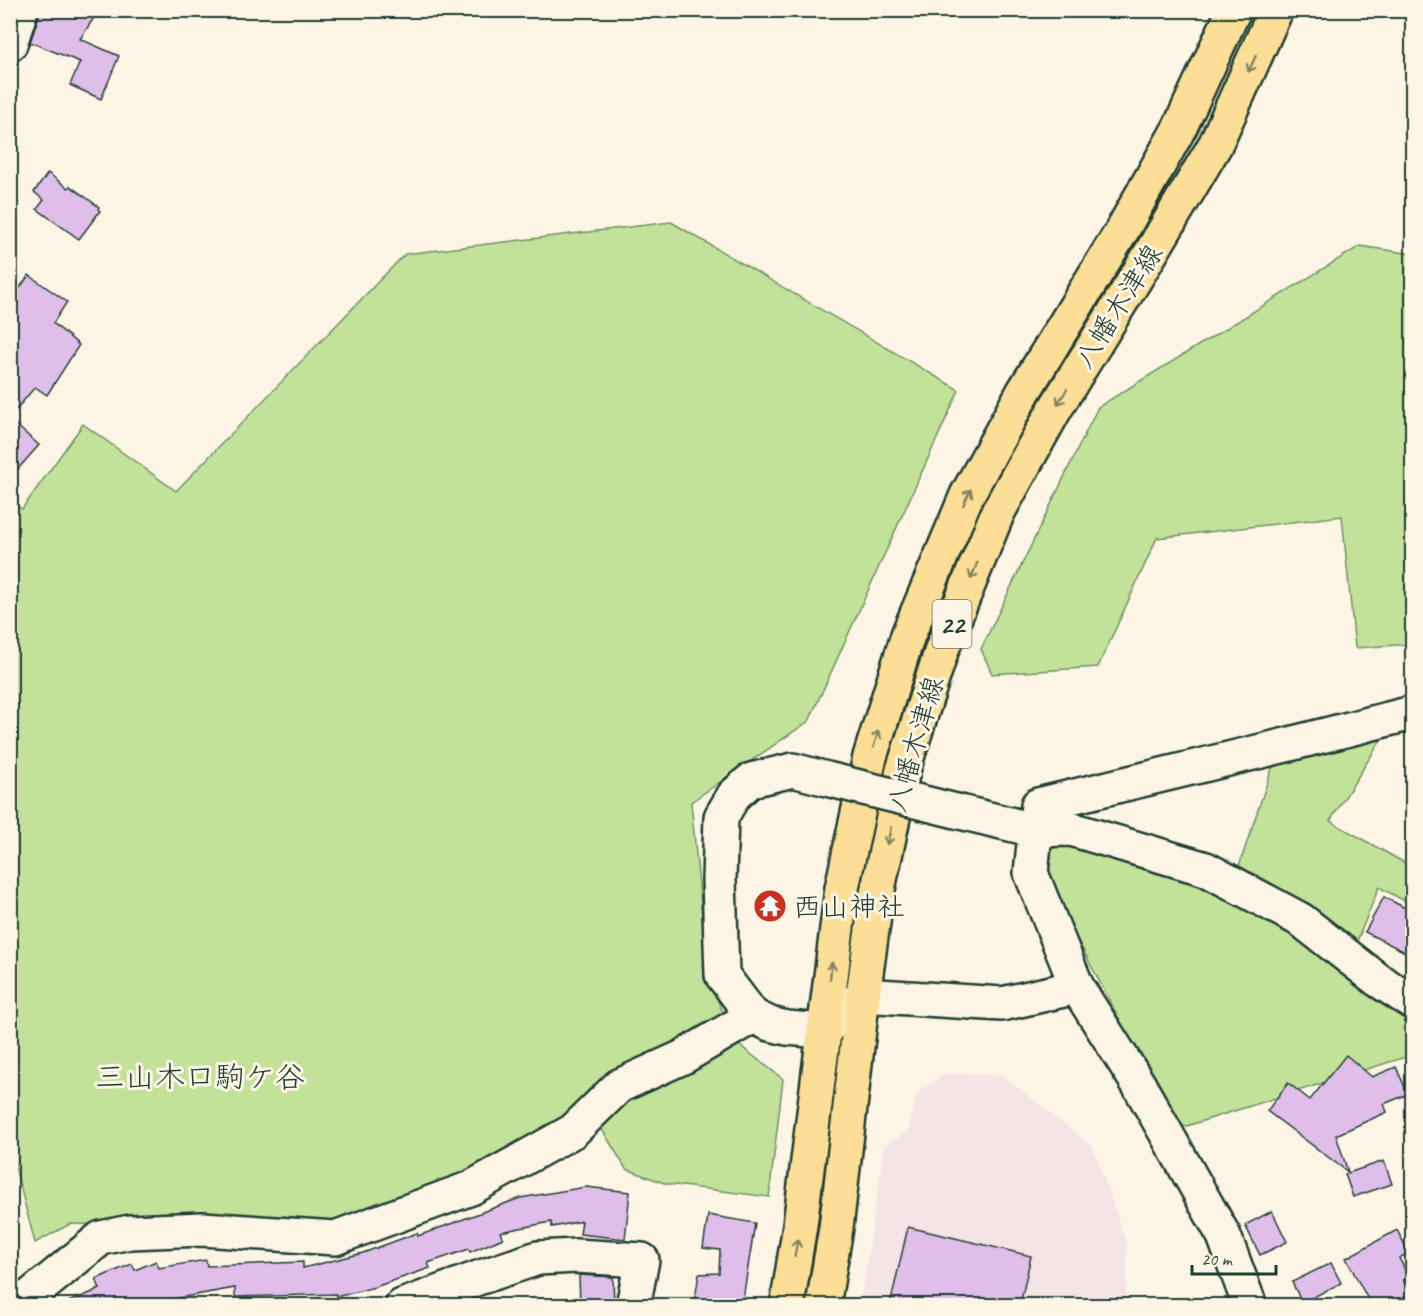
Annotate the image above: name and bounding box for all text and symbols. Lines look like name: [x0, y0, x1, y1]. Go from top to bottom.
one-way arrow: [1246, 55, 1257, 73]
street label: 八幡木津線: [1066, 237, 1170, 375]
one-way arrow: [1055, 388, 1067, 405]
one-way arrow: [961, 489, 973, 507]
one-way arrow: [968, 561, 979, 580]
road number: 22: [932, 600, 972, 648]
street label: 八幡木津線: [879, 672, 951, 816]
one-way arrow: [871, 730, 882, 749]
one-way arrow: [883, 826, 895, 845]
temple icon: 西山神社: [752, 888, 788, 924]
place label: 西山神社: [793, 889, 905, 924]
one-way arrow: [826, 962, 837, 981]
district label: 三山木口駒ケ谷: [95, 1058, 305, 1096]
one-way arrow: [791, 1238, 802, 1258]
scale bar: [1192, 1238, 1276, 1276]
text: 20 m: [1201, 1248, 1234, 1270]

